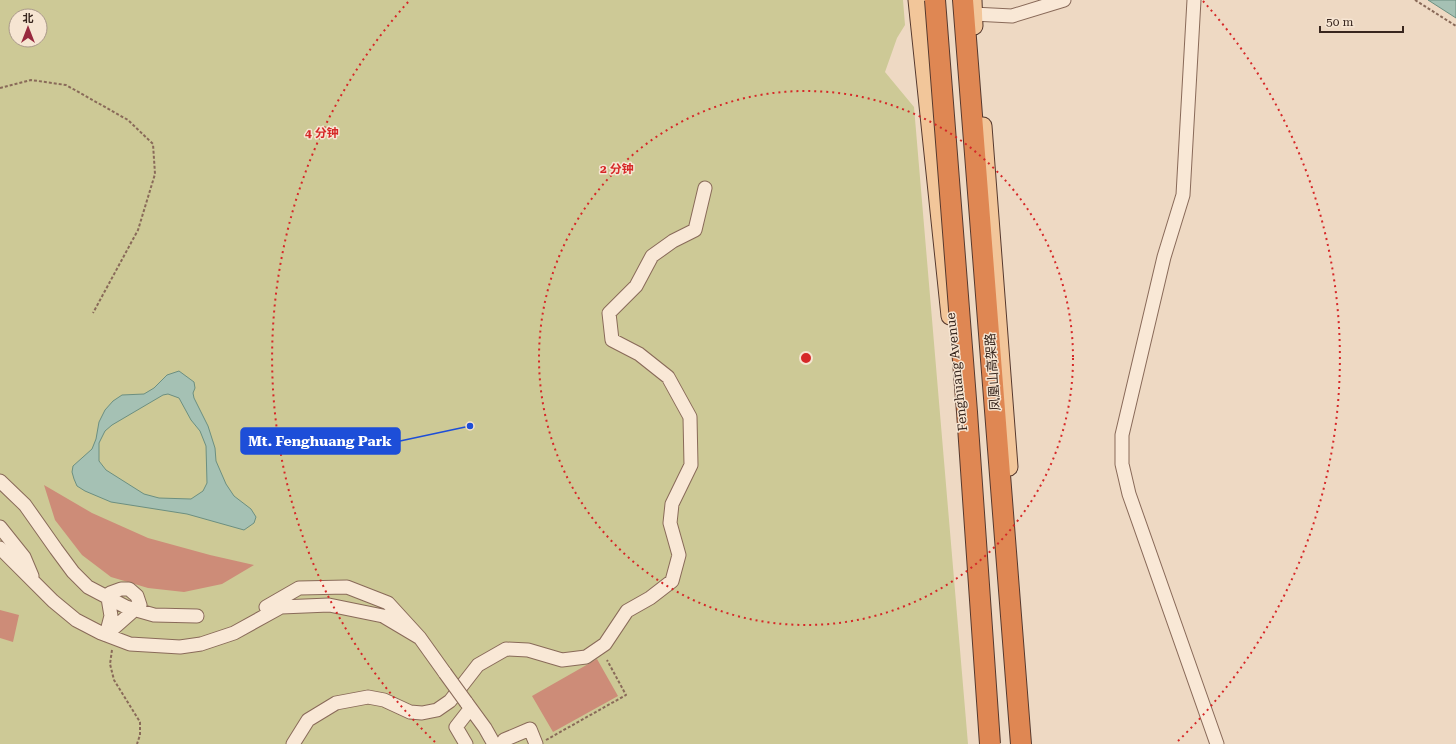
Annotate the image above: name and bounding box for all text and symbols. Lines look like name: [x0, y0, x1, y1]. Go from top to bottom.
north arrow: [8, 8, 48, 48]
scale bar: [1320, 8, 1403, 34]
text: 北: [23, 12, 34, 25]
text: 50 m: [1326, 15, 1353, 29]
text: 4 分钟: [305, 126, 339, 140]
text: 2 分钟: [600, 162, 634, 176]
street label: Fenghuang Avenue: [943, 312, 970, 432]
street label: 凤凰山高架路: [982, 333, 1003, 411]
centre of rings: [799, 351, 813, 365]
callout: Mt. Fenghuang Park: [241, 428, 400, 454]
text: Mt. Fenghuang Park: [248, 433, 392, 449]

